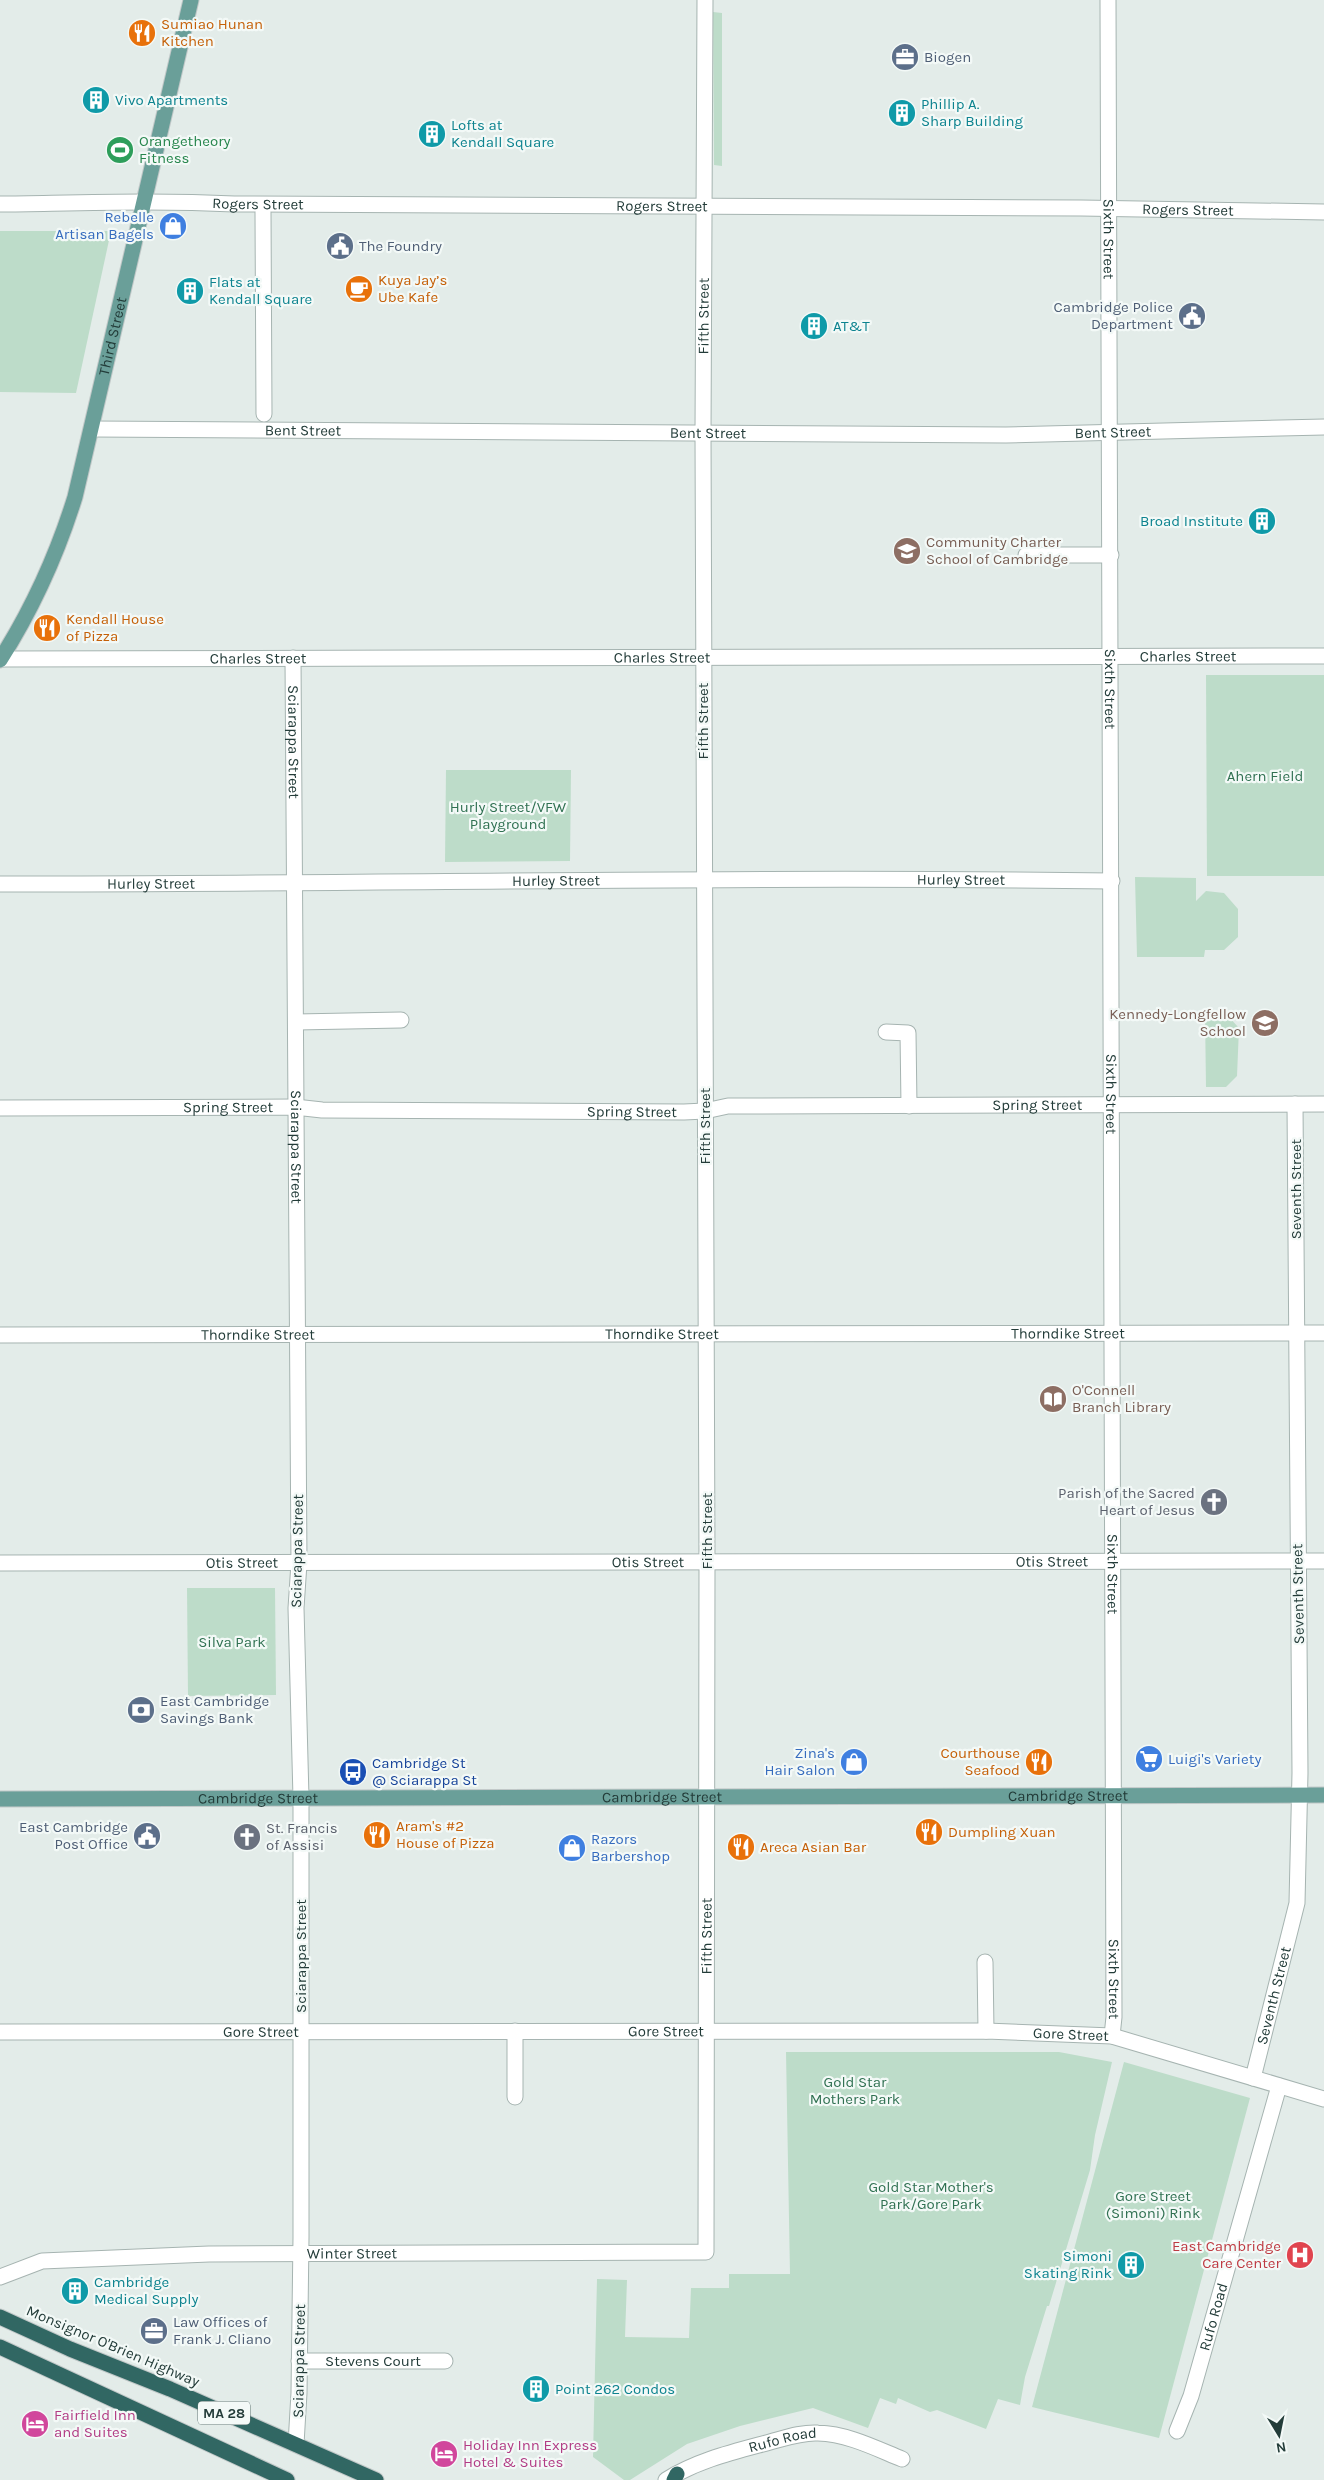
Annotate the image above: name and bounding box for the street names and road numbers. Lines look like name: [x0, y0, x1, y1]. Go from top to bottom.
street label: Rogers Street: [212, 194, 304, 213]
street label: Rogers Street: [616, 197, 708, 215]
street label: Sixth Street: [1100, 199, 1118, 280]
street label: Rogers Street: [1142, 200, 1234, 220]
street label: Fifth Street: [694, 277, 713, 355]
street label: Third Street: [95, 295, 130, 377]
street label: Bent Street: [265, 421, 342, 440]
street label: Bent Street: [1074, 422, 1152, 442]
street label: Bent Street: [670, 424, 747, 442]
street label: Charles Street: [1140, 647, 1237, 665]
street label: Charles Street: [614, 648, 711, 667]
street label: Charles Street: [210, 649, 307, 668]
street label: Sixth Street: [1101, 649, 1119, 730]
street label: Fifth Street: [694, 682, 712, 759]
street label: Sciarappa Street: [284, 685, 303, 799]
street label: Hurley Street: [917, 870, 1006, 889]
street label: Hurley Street: [512, 871, 601, 890]
street label: Hurley Street: [107, 874, 196, 893]
street label: Sixth Street: [1102, 1054, 1120, 1135]
street label: Fifth Street: [696, 1087, 714, 1164]
street label: Sciarappa Street: [287, 1090, 306, 1204]
street label: Spring Street: [992, 1096, 1083, 1114]
street label: Spring Street: [183, 1098, 273, 1116]
street label: Spring Street: [587, 1102, 677, 1121]
street label: Seventh Street: [1287, 1138, 1305, 1239]
street label: Thorndike Street: [1011, 1324, 1125, 1342]
street label: Thorndike Street: [605, 1325, 719, 1343]
street label: Thorndike Street: [201, 1326, 315, 1344]
street label: Fifth Street: [698, 1492, 716, 1569]
street label: Sciarappa Street: [287, 1494, 307, 1608]
street label: Sixth Street: [1104, 1534, 1122, 1615]
street label: Seventh Street: [1288, 1543, 1308, 1644]
street label: Otis Street: [1016, 1552, 1089, 1570]
street label: Otis Street: [612, 1553, 685, 1571]
street label: Otis Street: [206, 1554, 279, 1572]
street label: Cambridge Street: [1008, 1787, 1128, 1805]
street label: Cambridge Street: [602, 1788, 722, 1806]
street label: Cambridge Street: [198, 1789, 318, 1807]
street label: Fifth Street: [697, 1897, 716, 1975]
street label: Sciarappa Street: [292, 1899, 310, 2013]
street label: Sixth Street: [1105, 1939, 1123, 2020]
street label: Seventh Street: [1253, 1944, 1295, 2047]
street label: Gore Street: [628, 2022, 704, 2040]
street label: Gore Street: [223, 2023, 299, 2041]
street label: Gore Street: [1033, 2024, 1110, 2045]
street label: Winter Street: [307, 2244, 398, 2263]
street label: Rufo Road: [1195, 2281, 1232, 2353]
street label: Monsignor O'Brien Highway: [24, 2301, 202, 2391]
street label: Sciarappa Street: [289, 2304, 309, 2418]
street label: Stevens Court: [325, 2352, 421, 2370]
road number: MA 28: [198, 2402, 250, 2424]
street label: Rufo Road: [746, 2424, 817, 2456]

